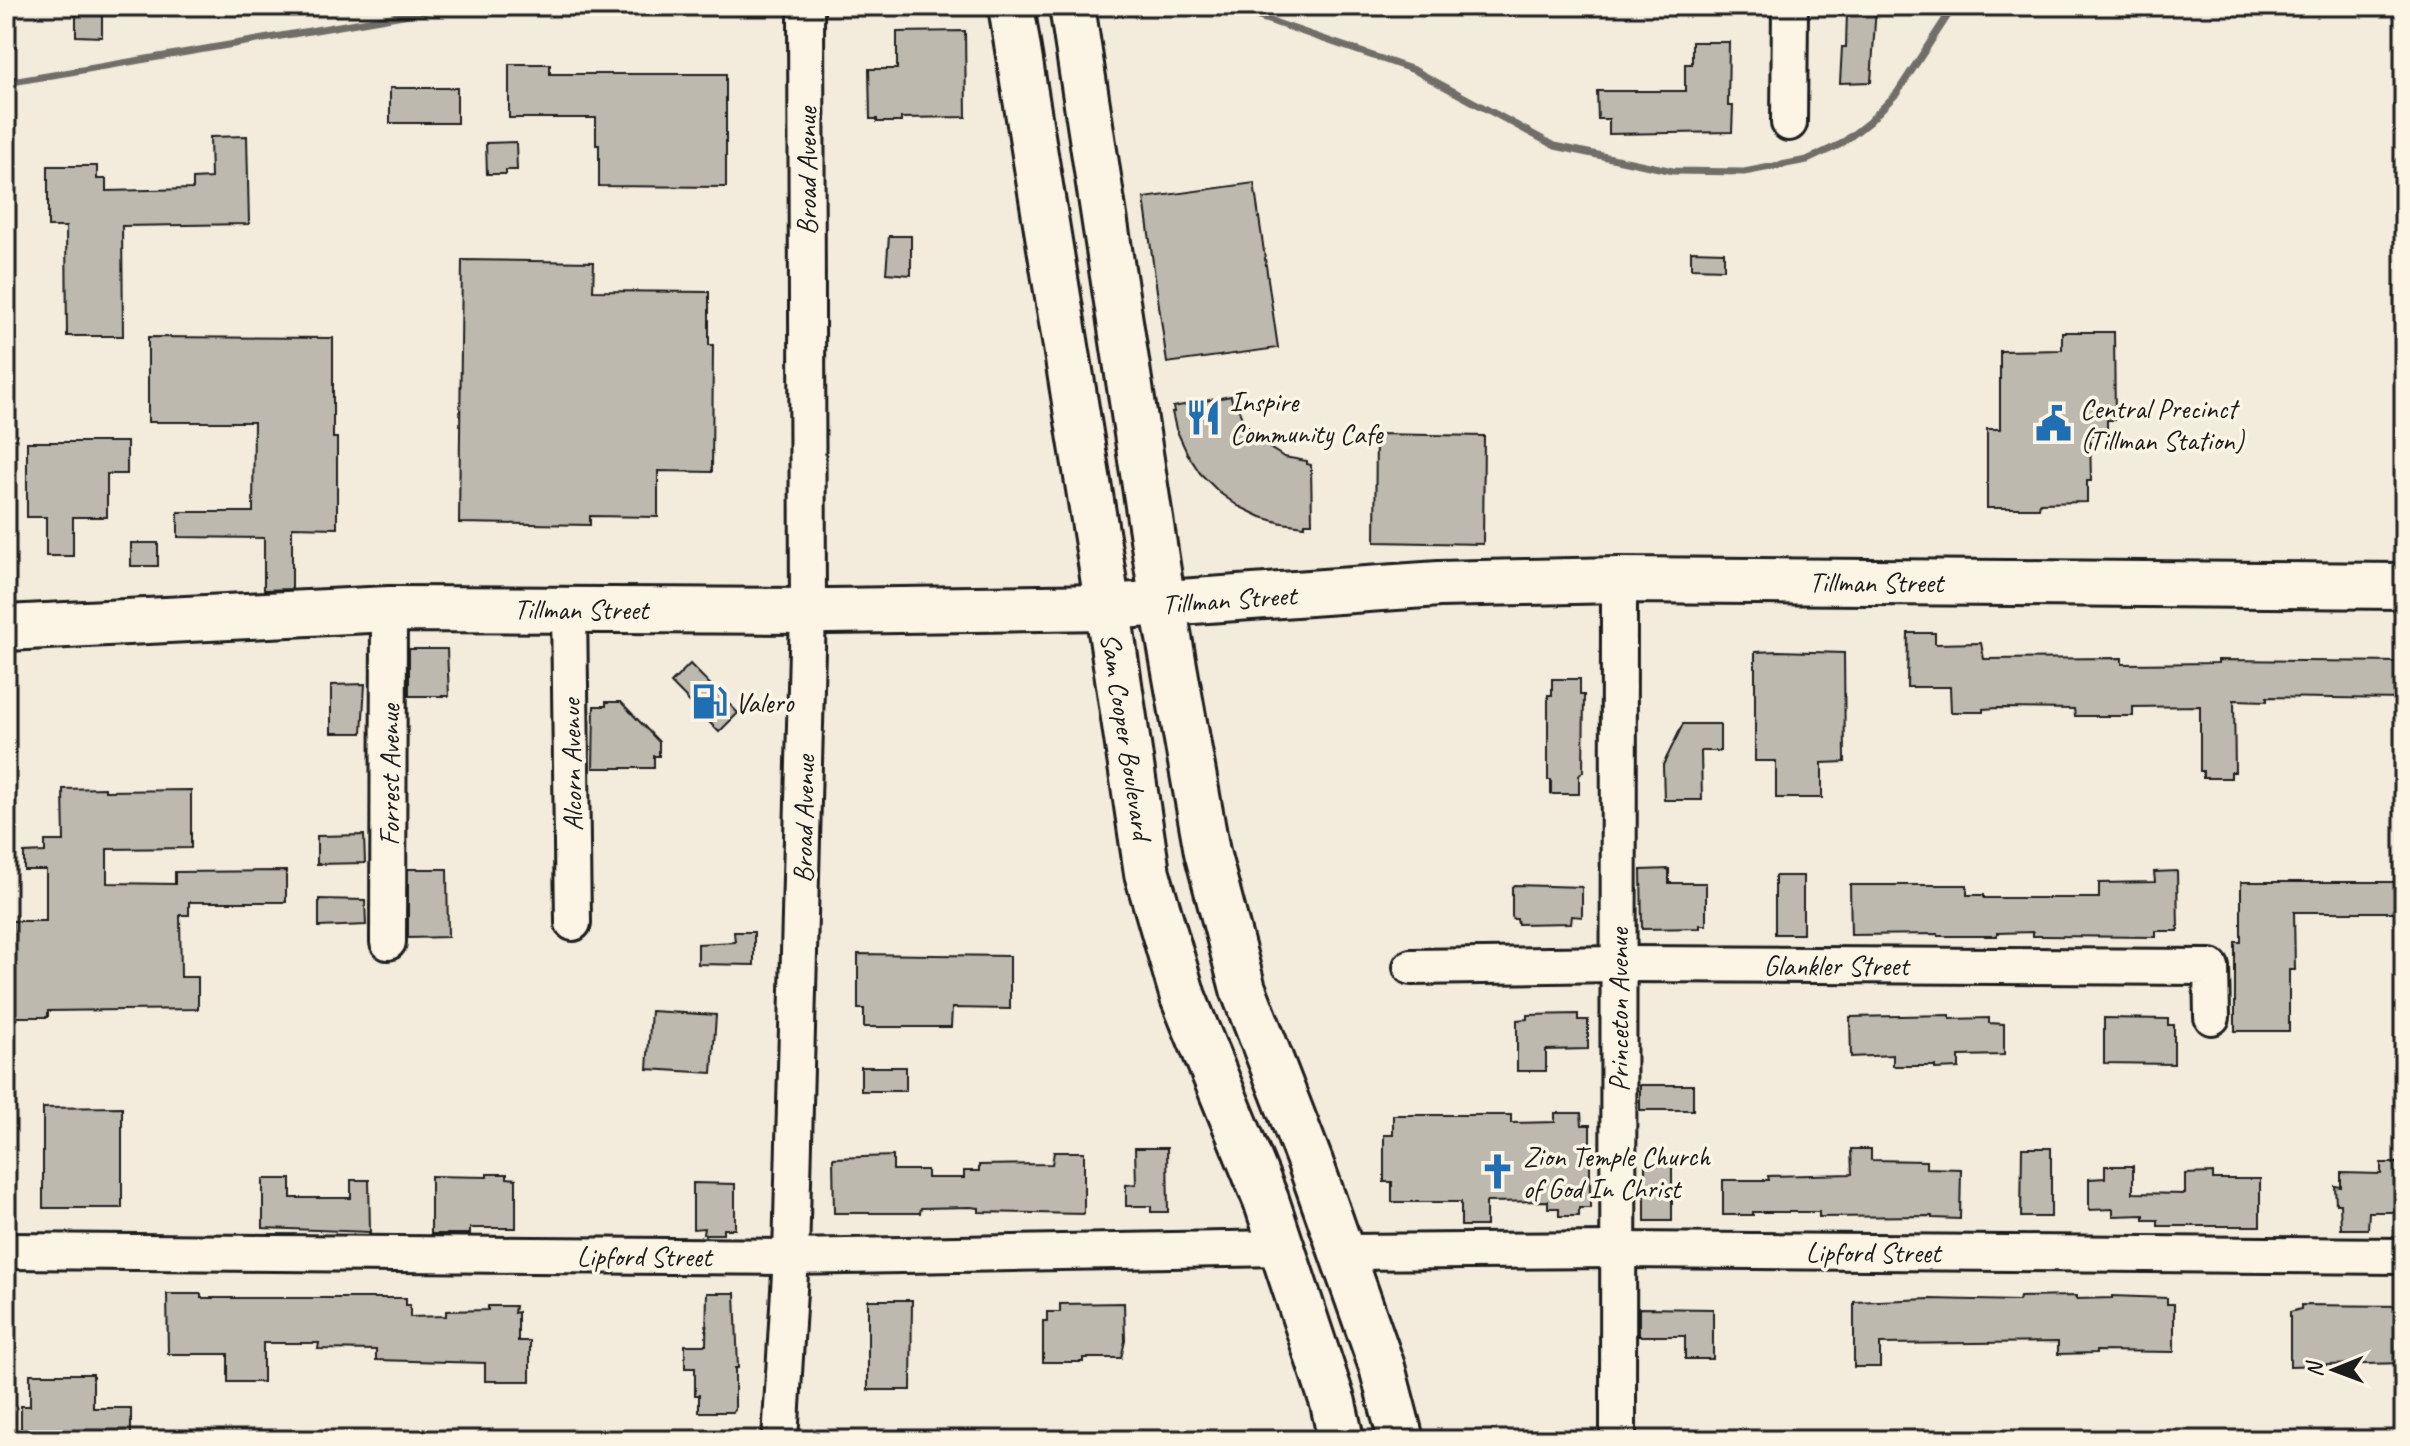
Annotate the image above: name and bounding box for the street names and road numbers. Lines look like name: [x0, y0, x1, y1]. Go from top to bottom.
street label: Broad Avenue: [789, 105, 824, 235]
street label: Tillman Street: [1809, 565, 1946, 600]
street label: Tillman Street: [1161, 577, 1300, 622]
street label: Tillman Street: [514, 592, 651, 627]
street label: Sam Cooper Boulevard: [1093, 631, 1161, 845]
street label: Alcorn Avenue: [553, 697, 590, 832]
street label: Forrest Avenue: [372, 702, 407, 846]
street label: Broad Avenue: [785, 753, 822, 883]
street label: Princeton Avenue: [1601, 926, 1636, 1092]
street label: Glankler Street: [1764, 948, 1911, 983]
street label: Lipford Street: [1806, 1235, 1943, 1270]
street label: Lipford Street: [577, 1239, 714, 1274]

